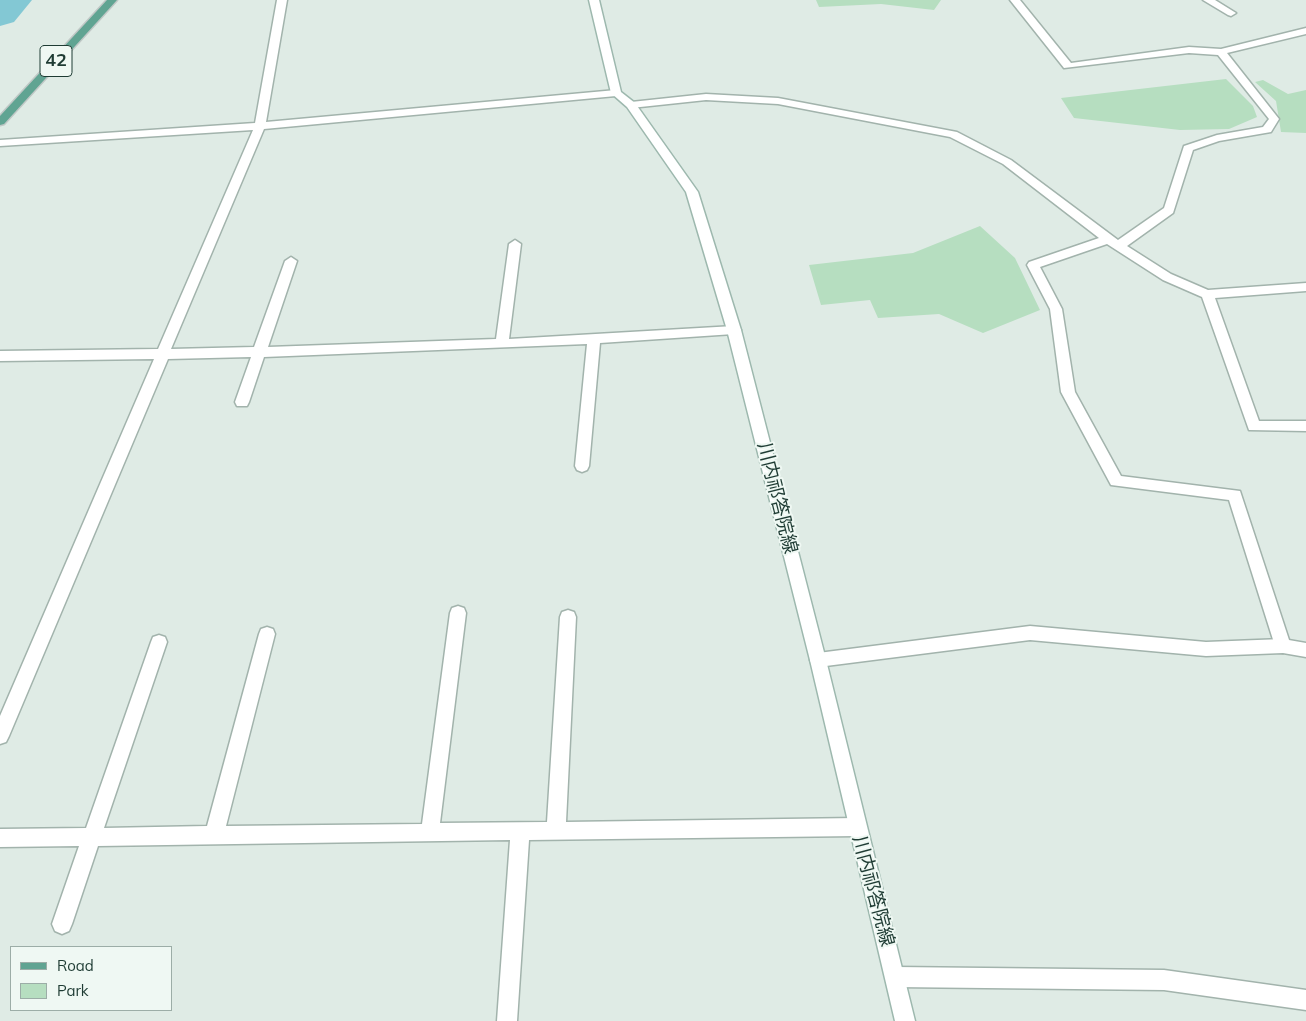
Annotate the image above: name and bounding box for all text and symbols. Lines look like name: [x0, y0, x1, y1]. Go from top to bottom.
road number: 42: [40, 46, 72, 76]
street label: 川内祁答院線: [752, 440, 802, 556]
street label: 川内祁答院線: [847, 833, 899, 949]
legend: [10, 946, 172, 1011]
text: Road: [57, 956, 94, 975]
text: Park: [57, 981, 89, 1000]

